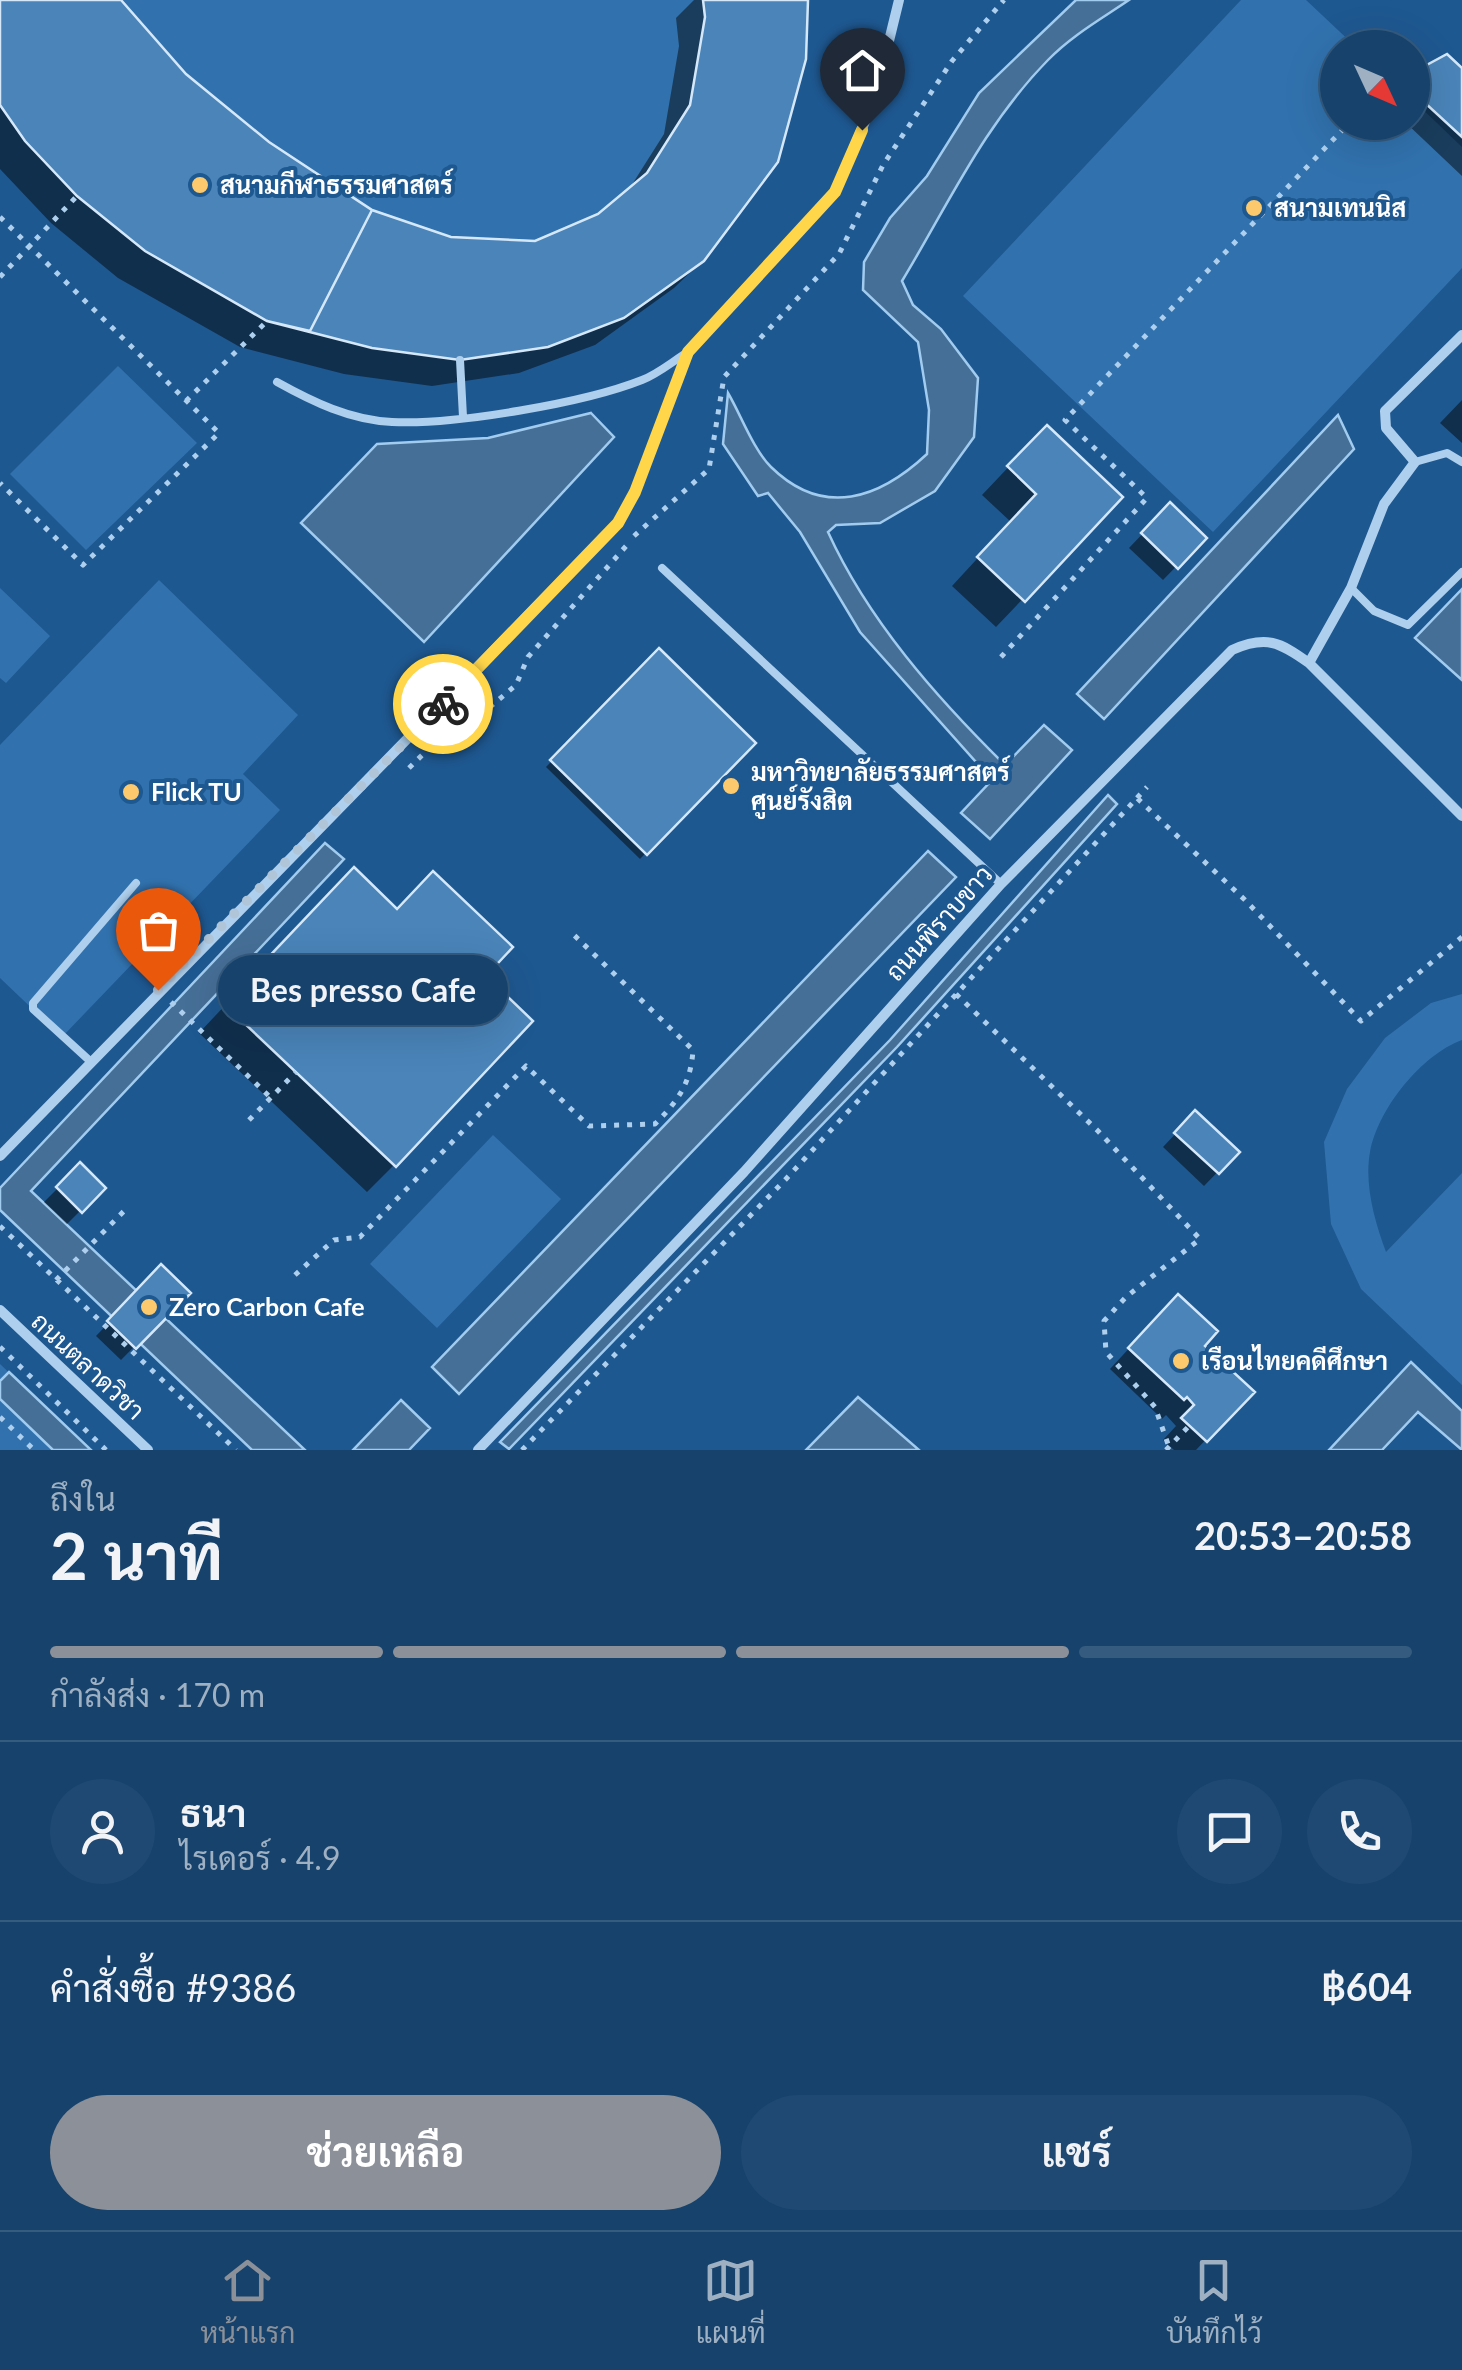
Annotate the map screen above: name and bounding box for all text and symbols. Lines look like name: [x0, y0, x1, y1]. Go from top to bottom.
pin: [820, 28, 905, 131]
north arrow: [1320, 30, 1430, 140]
map controls: [1320, 30, 1430, 140]
icon: home: [835, 43, 890, 98]
place label: สนามกีฬาธรรมศาสตร์: [220, 168, 454, 199]
marker: สนามกีฬาธรรมศาสตร์: [189, 174, 211, 196]
place label: สนามเทนนิส: [1274, 192, 1406, 222]
marker: สนามเทนนิส: [1243, 197, 1265, 219]
courier: [393, 654, 493, 754]
icon: bike: [416, 677, 471, 732]
place label: มหาวิทยาลัยธรรมศาสตร์ ศูนย์รังสิต: [751, 755, 1011, 819]
marker: มหาวิทยาลัยธรรมศาสตร์ ศูนย์รังสิต: [720, 775, 742, 797]
place label: Flick TU: [151, 776, 242, 806]
marker: Flick TU: [120, 781, 142, 803]
street label: ถนนพิราบขาว: [879, 859, 998, 986]
pin: [116, 888, 201, 991]
icon: bag: [131, 903, 186, 958]
callout: Bes presso Cafe: [218, 955, 508, 1025]
text: Bes presso Cafe: [250, 970, 476, 1009]
place label: Zero Carbon Cafe: [169, 1291, 365, 1321]
marker: Zero Carbon Cafe: [138, 1296, 160, 1318]
street label: ถนนตลาดวิชา: [26, 1306, 151, 1425]
place label: เรือนไทยคดีศึกษา: [1201, 1344, 1388, 1375]
marker: เรือนไทยคดีศึกษา: [1170, 1350, 1192, 1372]
text: ถึงใน: [50, 1479, 116, 1518]
text: 20:53–20:58: [1194, 1512, 1412, 1558]
text: 2 นาที: [50, 1516, 223, 1594]
text: กำลังส่ง · 170 m: [50, 1675, 265, 1714]
button: person: [50, 1779, 155, 1884]
button: chat: [1177, 1779, 1282, 1884]
button: phone: [1307, 1779, 1412, 1884]
text: ธนา: [180, 1789, 246, 1835]
text: ไรเดอร์ · 4.9: [180, 1838, 340, 1877]
text: ฿604: [1320, 1963, 1412, 2009]
text: คำสั่งซื้อ #9386: [50, 1964, 296, 2010]
button: ช่วยเหลือ: [50, 2095, 721, 2210]
button: แชร์: [741, 2095, 1412, 2210]
tab: หน้าแรก: [200, 2253, 295, 2349]
tab: แผนที่: [696, 2253, 766, 2349]
tab: บันทึกไว้: [1166, 2253, 1262, 2349]

